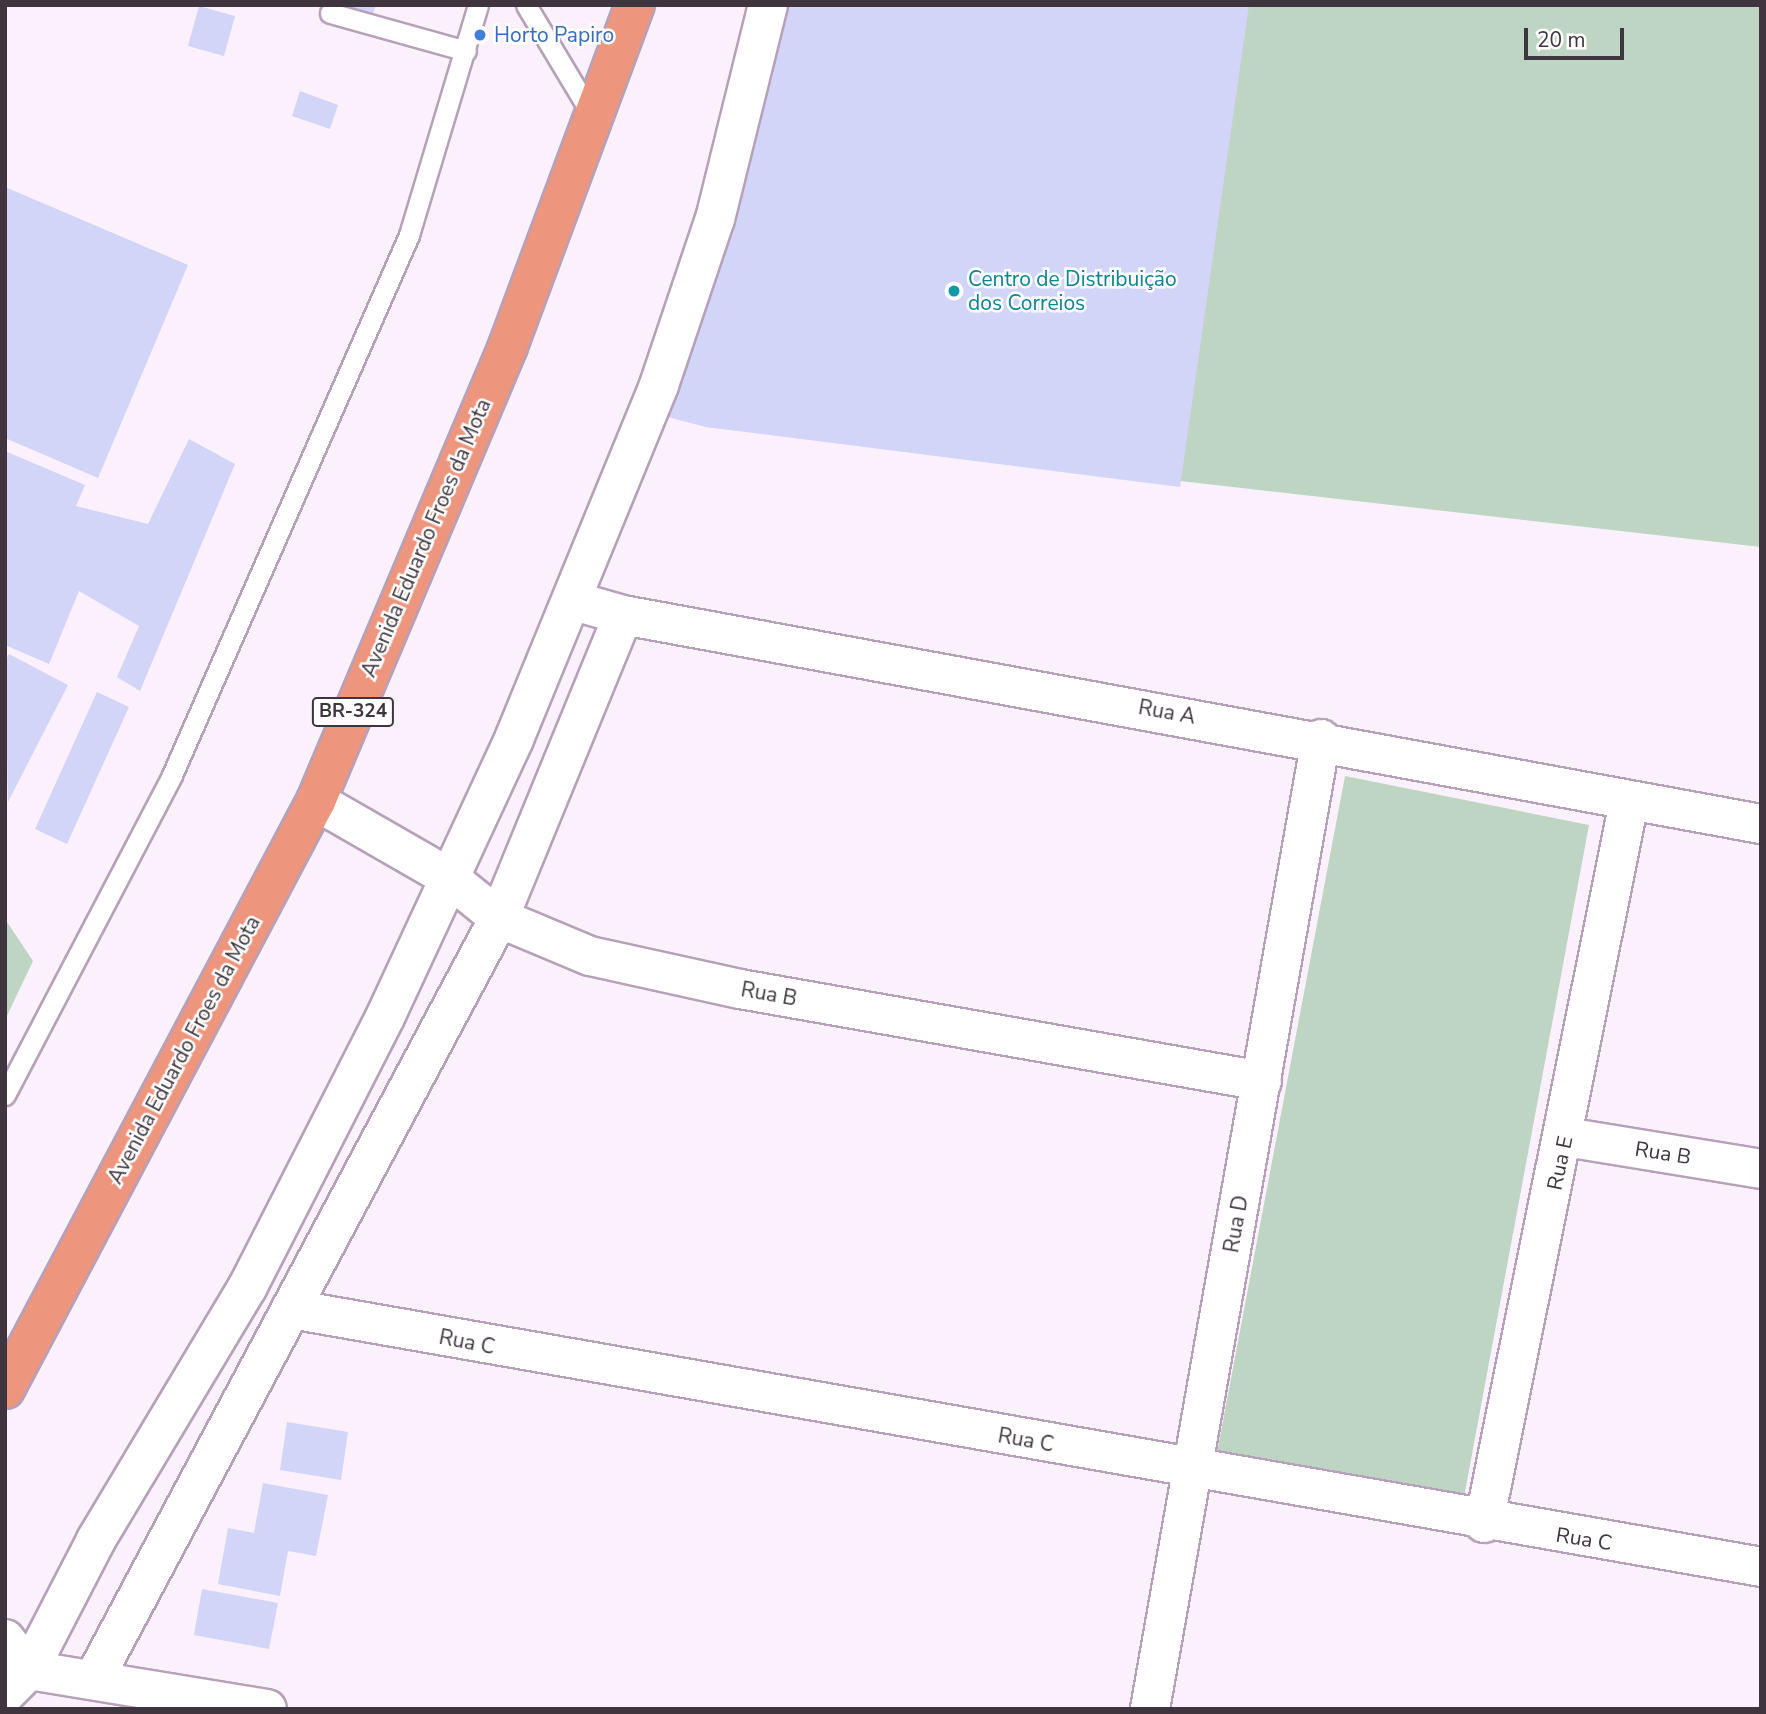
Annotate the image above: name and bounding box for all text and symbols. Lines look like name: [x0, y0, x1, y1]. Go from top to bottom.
scale bar: [1528, 14, 1628, 58]
place label: Horto Papiro: [494, 22, 614, 48]
text: 20 m: [1537, 26, 1586, 54]
marker: Horto Papiro: [472, 27, 488, 43]
place label: Centro de Distribuição dos Correios: [968, 266, 1177, 316]
marker: Centro de Distribuição dos Correios: [946, 283, 962, 299]
street label: Avenida Eduardo Froes da Mota: [356, 395, 496, 681]
street label: Rua A: [1136, 695, 1198, 729]
road number: BR-324: [311, 696, 395, 727]
street label: Avenida Eduardo Froes da Mota: [102, 912, 266, 1188]
street label: Rua B: [739, 977, 799, 1011]
street label: Rua E: [1542, 1134, 1578, 1192]
street label: Rua B: [1633, 1136, 1693, 1170]
street label: Rua D: [1219, 1193, 1253, 1255]
street label: Rua C: [437, 1324, 497, 1360]
street label: Rua C: [996, 1423, 1056, 1457]
street label: Rua C: [1554, 1522, 1614, 1556]

